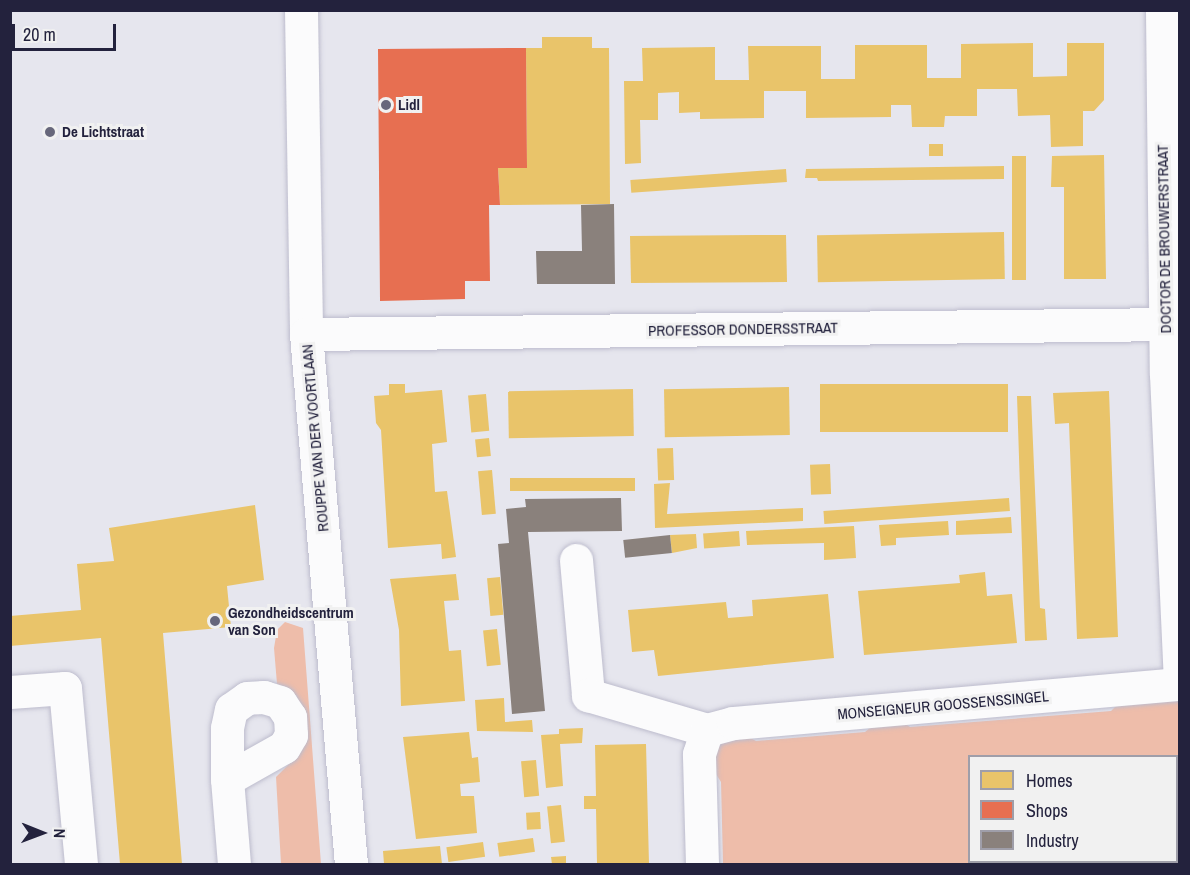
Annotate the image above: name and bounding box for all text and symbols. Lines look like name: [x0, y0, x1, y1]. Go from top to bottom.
scale bar: [15, 12, 118, 50]
text: 20 m: [23, 22, 56, 47]
place label: Lidl: [398, 96, 420, 114]
marker: Lidl: [379, 98, 393, 112]
place label: De Lichtstraat: [62, 123, 144, 141]
marker: De Lichtstraat: [43, 125, 57, 139]
street label: DOCTOR DE BROUWERSTRAAT: [1153, 144, 1175, 334]
street label: PROFESSOR DONDERSSTRAAT: [648, 318, 838, 340]
street label: ROUPPE VAN DER VOORTLAAN: [298, 343, 332, 533]
place label: Gezondheidscentrum van Son: [228, 603, 354, 638]
marker: Gezondheidscentrum van Son: [206, 612, 224, 630]
street label: MONSEIGNEUR GOOSSENSSINGEL: [837, 687, 1049, 723]
legend: [968, 755, 1178, 863]
text: Homes: [1026, 768, 1073, 793]
text: Shops: [1026, 798, 1068, 823]
north arrow: [12, 803, 72, 863]
text: N: [49, 828, 71, 838]
text: Industry: [1026, 828, 1079, 853]

